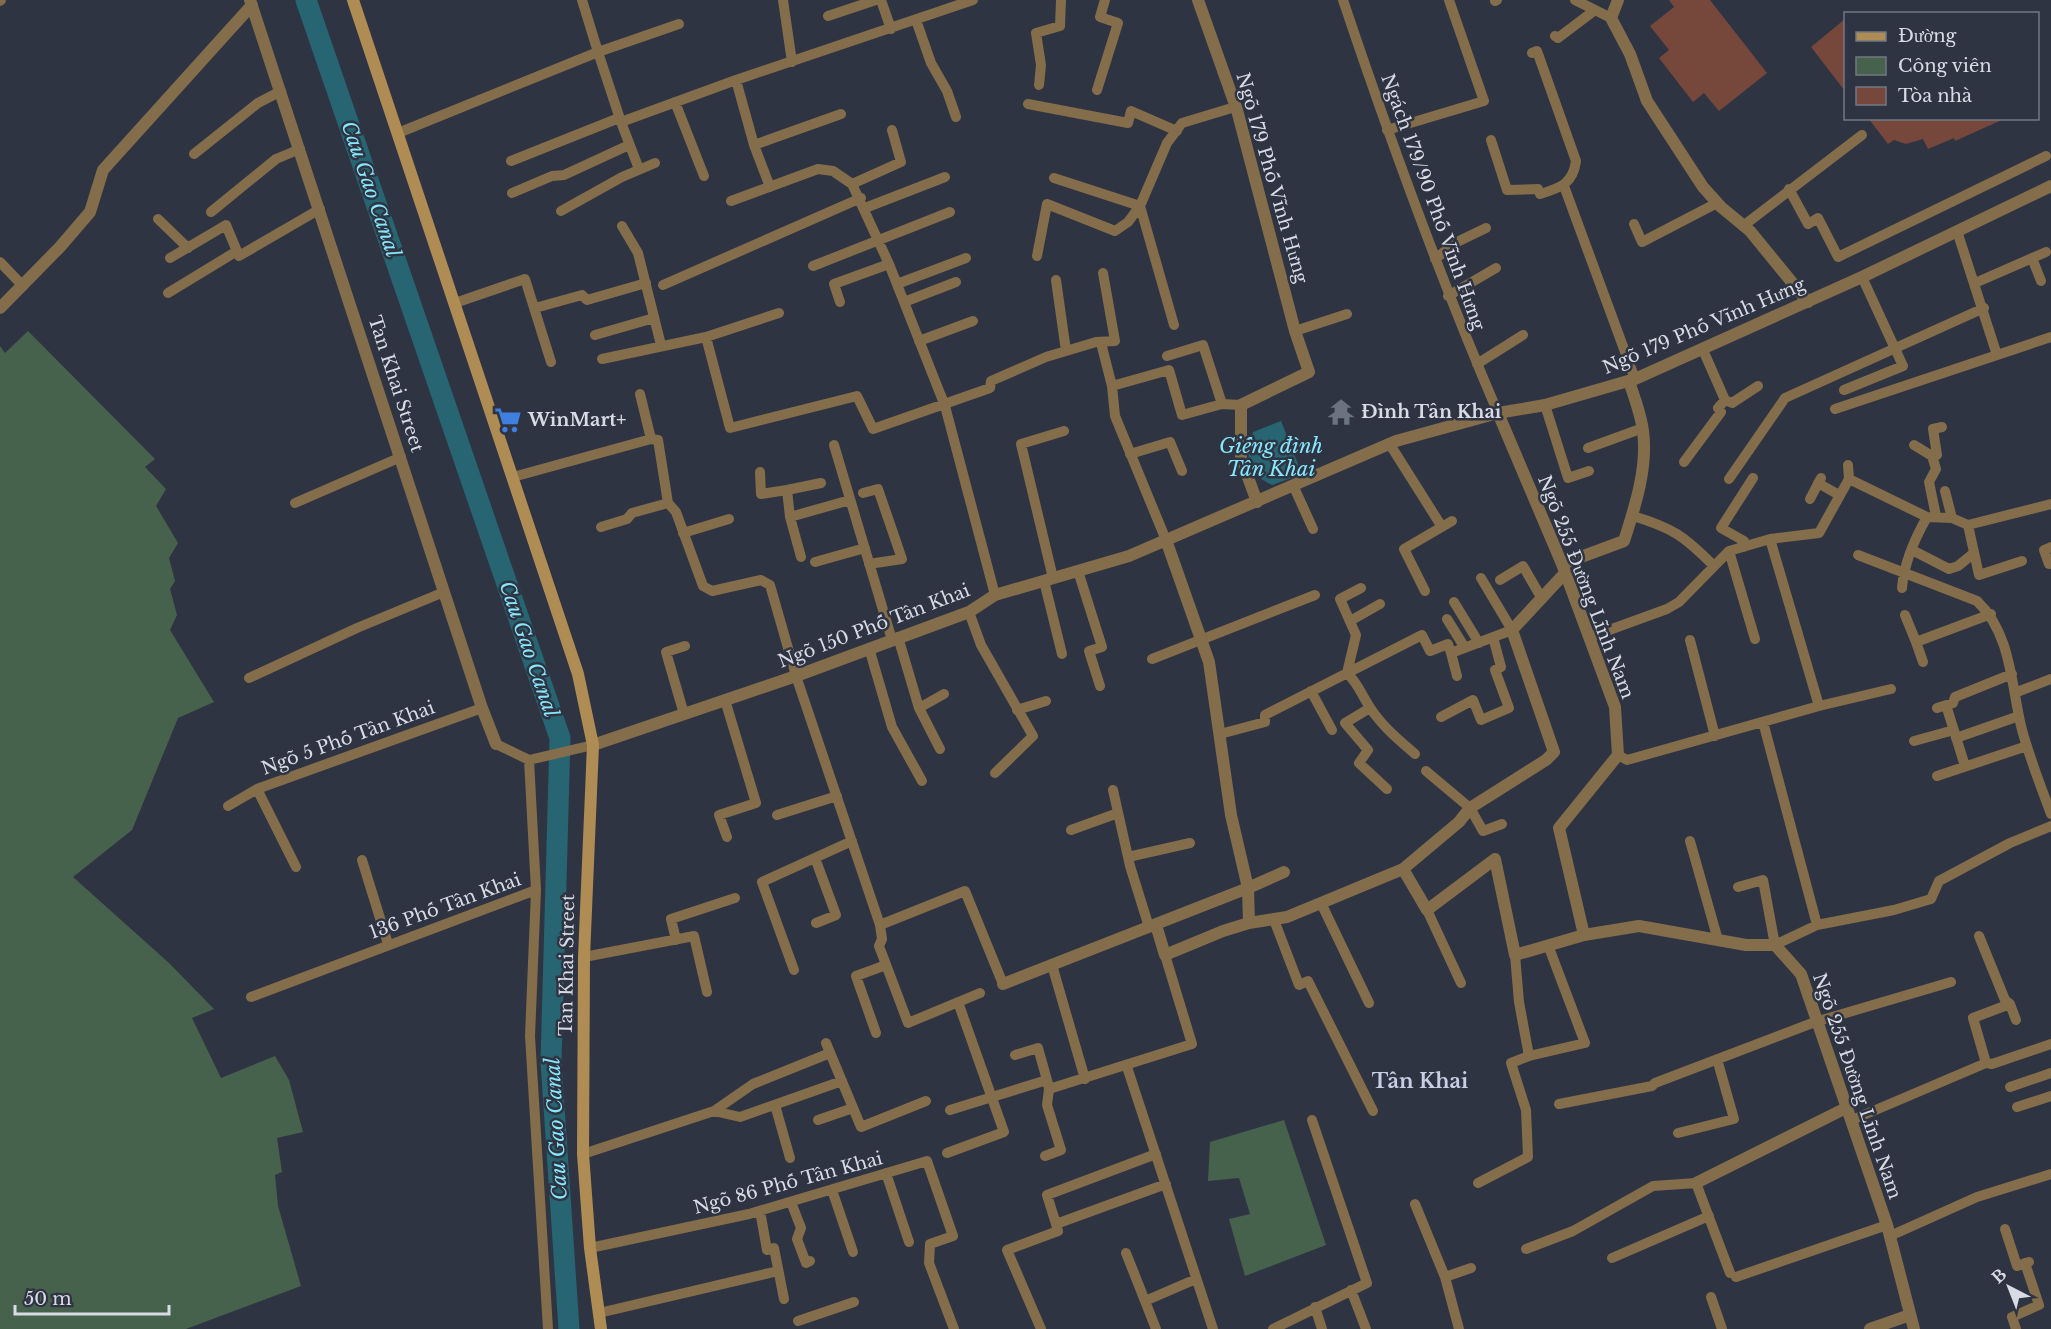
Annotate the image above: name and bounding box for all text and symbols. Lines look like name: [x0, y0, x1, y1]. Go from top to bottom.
legend: [1844, 12, 2039, 120]
text: Đường: [1898, 25, 1957, 47]
text: Công viên: [1898, 55, 1992, 77]
street label: Ngõ 179 Phố Vĩnh Hưng: [1231, 70, 1313, 286]
street label: Ngách 179/90 Phố Vĩnh Hưng: [1376, 71, 1490, 333]
text: Tòa nhà: [1898, 85, 1972, 107]
water label: Cau Gao Canal: [336, 118, 406, 261]
street label: Ngõ 179 Phố Vĩnh Hưng: [1599, 273, 1809, 379]
street label: Tan Khai Street: [364, 313, 428, 455]
temple icon: Đình Tân Khai: [1326, 397, 1356, 427]
place label: Đình Tân Khai: [1361, 401, 1502, 423]
supermarket icon: WinMart+: [493, 405, 523, 435]
place label: WinMart+: [527, 409, 626, 431]
water label: Giếng đình Tân Khai: [1219, 434, 1323, 481]
street label: Ngõ 255 Đường Lĩnh Nam: [1533, 472, 1639, 702]
water label: Cau Gao Canal: [494, 578, 564, 721]
street label: Ngõ 150 Phố Tân Khai: [775, 579, 973, 673]
street label: Ngõ 5 Phố Tân Khai: [258, 696, 438, 780]
street label: 136 Phố Tân Khai: [366, 868, 524, 944]
street label: Tan Khai Street: [555, 894, 579, 1036]
street label: Ngõ 255 Đường Lĩnh Nam: [1808, 970, 1906, 1202]
water label: Cau Gao Canal: [540, 1057, 572, 1201]
district label: Tân Khai: [1372, 1069, 1468, 1093]
street label: Ngõ 86 Phố Tân Khai: [691, 1147, 885, 1219]
north arrow: [1979, 1257, 2039, 1317]
text: B: [1988, 1264, 2011, 1288]
scale bar: [15, 1278, 170, 1316]
text: 50 m: [24, 1288, 72, 1310]

